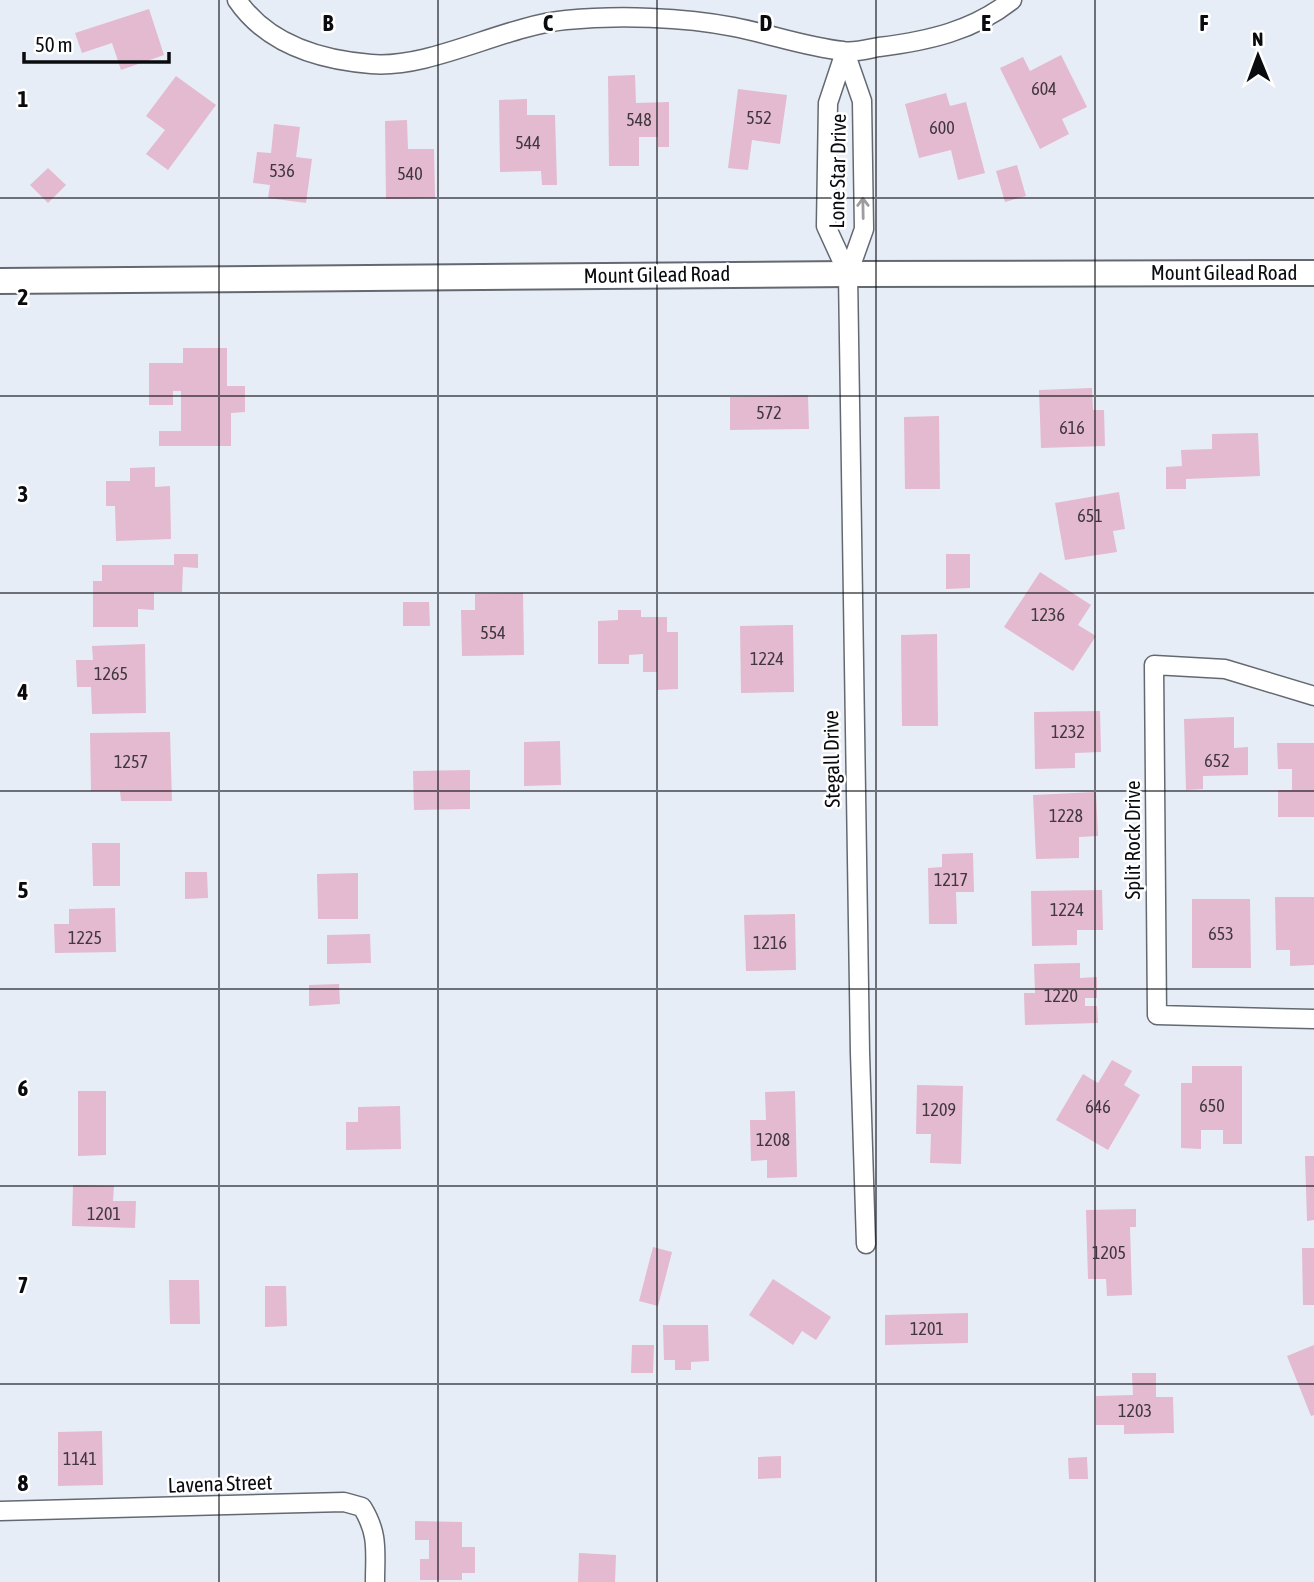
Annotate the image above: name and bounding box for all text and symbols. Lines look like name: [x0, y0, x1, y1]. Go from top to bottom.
text: B: [323, 10, 334, 36]
text: C: [543, 10, 554, 36]
text: D: [760, 10, 773, 36]
text: E: [981, 10, 991, 36]
text: F: [1199, 10, 1209, 36]
scale bar: [24, 21, 170, 65]
north arrow: [1223, 21, 1293, 91]
text: N: [1252, 28, 1264, 50]
text: 50 m: [35, 32, 73, 56]
house number: 604: [1031, 78, 1057, 99]
text: 1: [18, 86, 29, 112]
house number: 552: [746, 107, 772, 128]
house number: 548: [626, 109, 652, 130]
street label: Lone Star Drive: [824, 113, 850, 229]
house number: 600: [929, 117, 955, 138]
house number: 544: [515, 132, 541, 153]
house number: 536: [269, 160, 295, 181]
house number: 540: [397, 163, 423, 184]
one-way arrow: [856, 197, 870, 220]
street label: Mount Gilead Road: [1151, 260, 1297, 284]
street label: Mount Gilead Road: [583, 261, 731, 287]
text: 2: [18, 284, 28, 310]
house number: 572: [756, 402, 782, 423]
house number: 616: [1059, 417, 1085, 438]
text: 3: [18, 481, 28, 507]
house number: 651: [1077, 505, 1103, 526]
house number: 1236: [1031, 604, 1065, 625]
house number: 554: [480, 622, 506, 643]
house number: 1224: [750, 648, 784, 669]
house number: 1265: [94, 663, 128, 684]
text: 4: [17, 679, 29, 705]
street label: Stegall Drive: [818, 710, 844, 808]
house number: 1232: [1051, 721, 1085, 742]
house number: 652: [1204, 750, 1230, 771]
house number: 1257: [114, 751, 148, 772]
street label: Split Rock Drive: [1120, 780, 1144, 900]
house number: 1228: [1049, 805, 1083, 826]
house number: 1217: [934, 869, 968, 890]
text: 5: [18, 877, 29, 903]
house number: 1224: [1050, 899, 1084, 920]
house number: 653: [1208, 923, 1234, 944]
house number: 1225: [68, 927, 102, 948]
house number: 1216: [753, 932, 787, 953]
house number: 1220: [1044, 985, 1078, 1006]
text: 6: [18, 1075, 29, 1101]
house number: 650: [1199, 1095, 1225, 1116]
house number: 646: [1085, 1096, 1111, 1117]
house number: 1209: [922, 1099, 956, 1120]
house number: 1208: [756, 1129, 790, 1150]
house number: 1201: [87, 1203, 121, 1224]
house number: 1205: [1092, 1242, 1126, 1263]
text: 7: [18, 1272, 28, 1298]
house number: 1201: [910, 1318, 944, 1339]
house number: 1203: [1118, 1400, 1152, 1421]
house number: 1141: [63, 1448, 97, 1469]
street label: Lavena Street: [167, 1469, 273, 1497]
text: 8: [18, 1470, 29, 1496]

